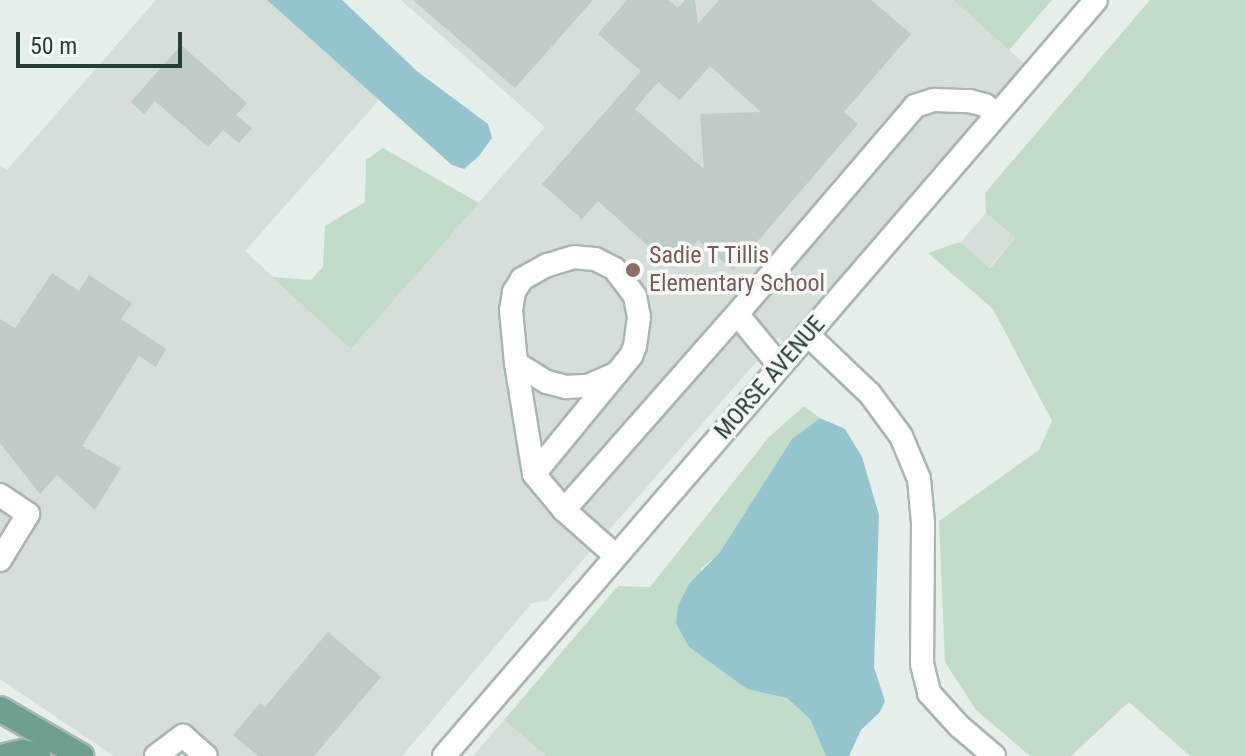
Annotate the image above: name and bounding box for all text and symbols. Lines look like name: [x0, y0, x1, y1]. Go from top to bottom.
scale bar: [20, 16, 186, 66]
text: 50 m: [30, 32, 77, 60]
place label: Sadie T Tillis Elementary School: [649, 242, 825, 298]
marker: Sadie T Tillis Elementary School: [624, 261, 642, 279]
street label: MORSE AVENUE: [709, 311, 831, 445]

